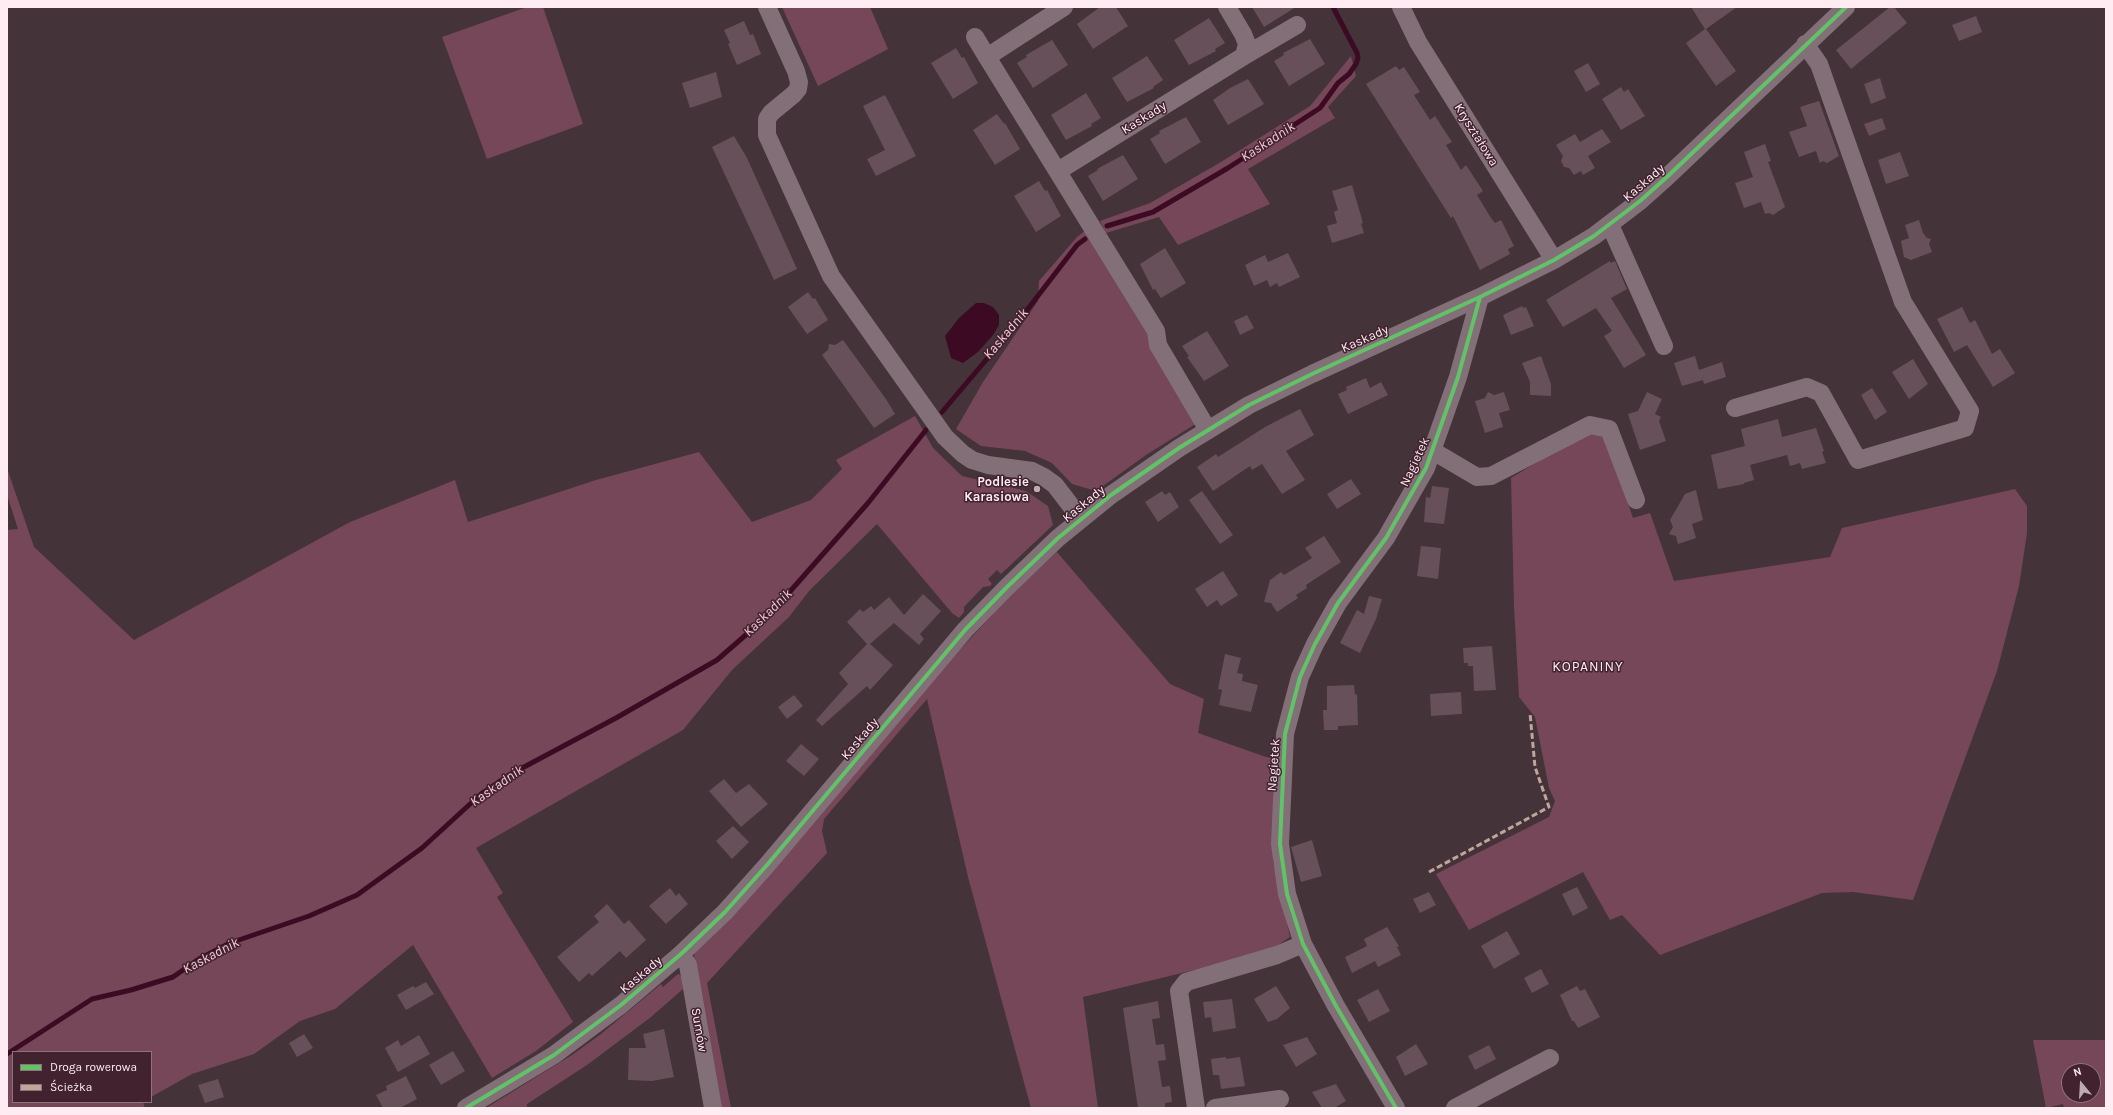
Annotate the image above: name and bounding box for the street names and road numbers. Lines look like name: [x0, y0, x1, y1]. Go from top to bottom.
street label: Kaskady: [1119, 98, 1169, 138]
street label: Kryształowa: [1451, 101, 1501, 169]
street label: Kaskady: [1620, 161, 1668, 205]
street label: Kaskady: [1339, 322, 1391, 356]
street label: Nagietek: [1397, 435, 1433, 489]
street label: Kaskady: [1060, 482, 1108, 526]
street label: Kaskady: [838, 715, 882, 763]
street label: Nagietek: [1264, 738, 1284, 792]
street label: Kaskady: [617, 953, 665, 997]
street label: Sumów: [687, 1007, 711, 1053]

